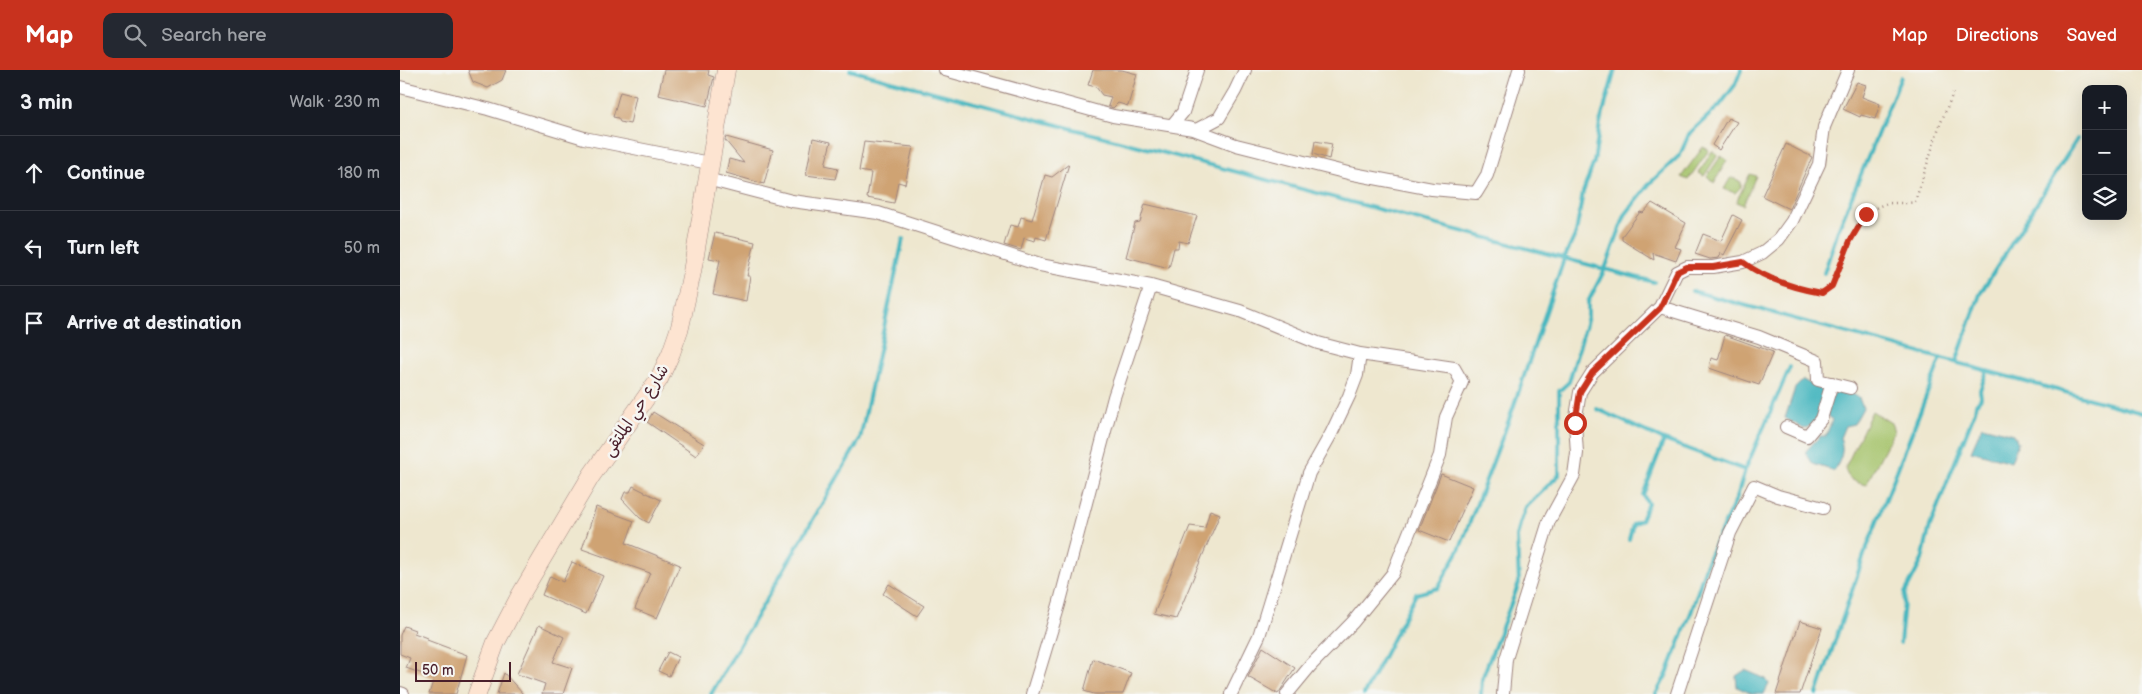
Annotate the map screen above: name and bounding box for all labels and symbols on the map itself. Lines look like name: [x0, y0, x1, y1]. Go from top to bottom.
route end: [1855, 203, 1878, 226]
street label: شارع حي الملتقى: [599, 361, 676, 463]
route start: [1564, 412, 1587, 435]
scale bar: [415, 659, 511, 682]

